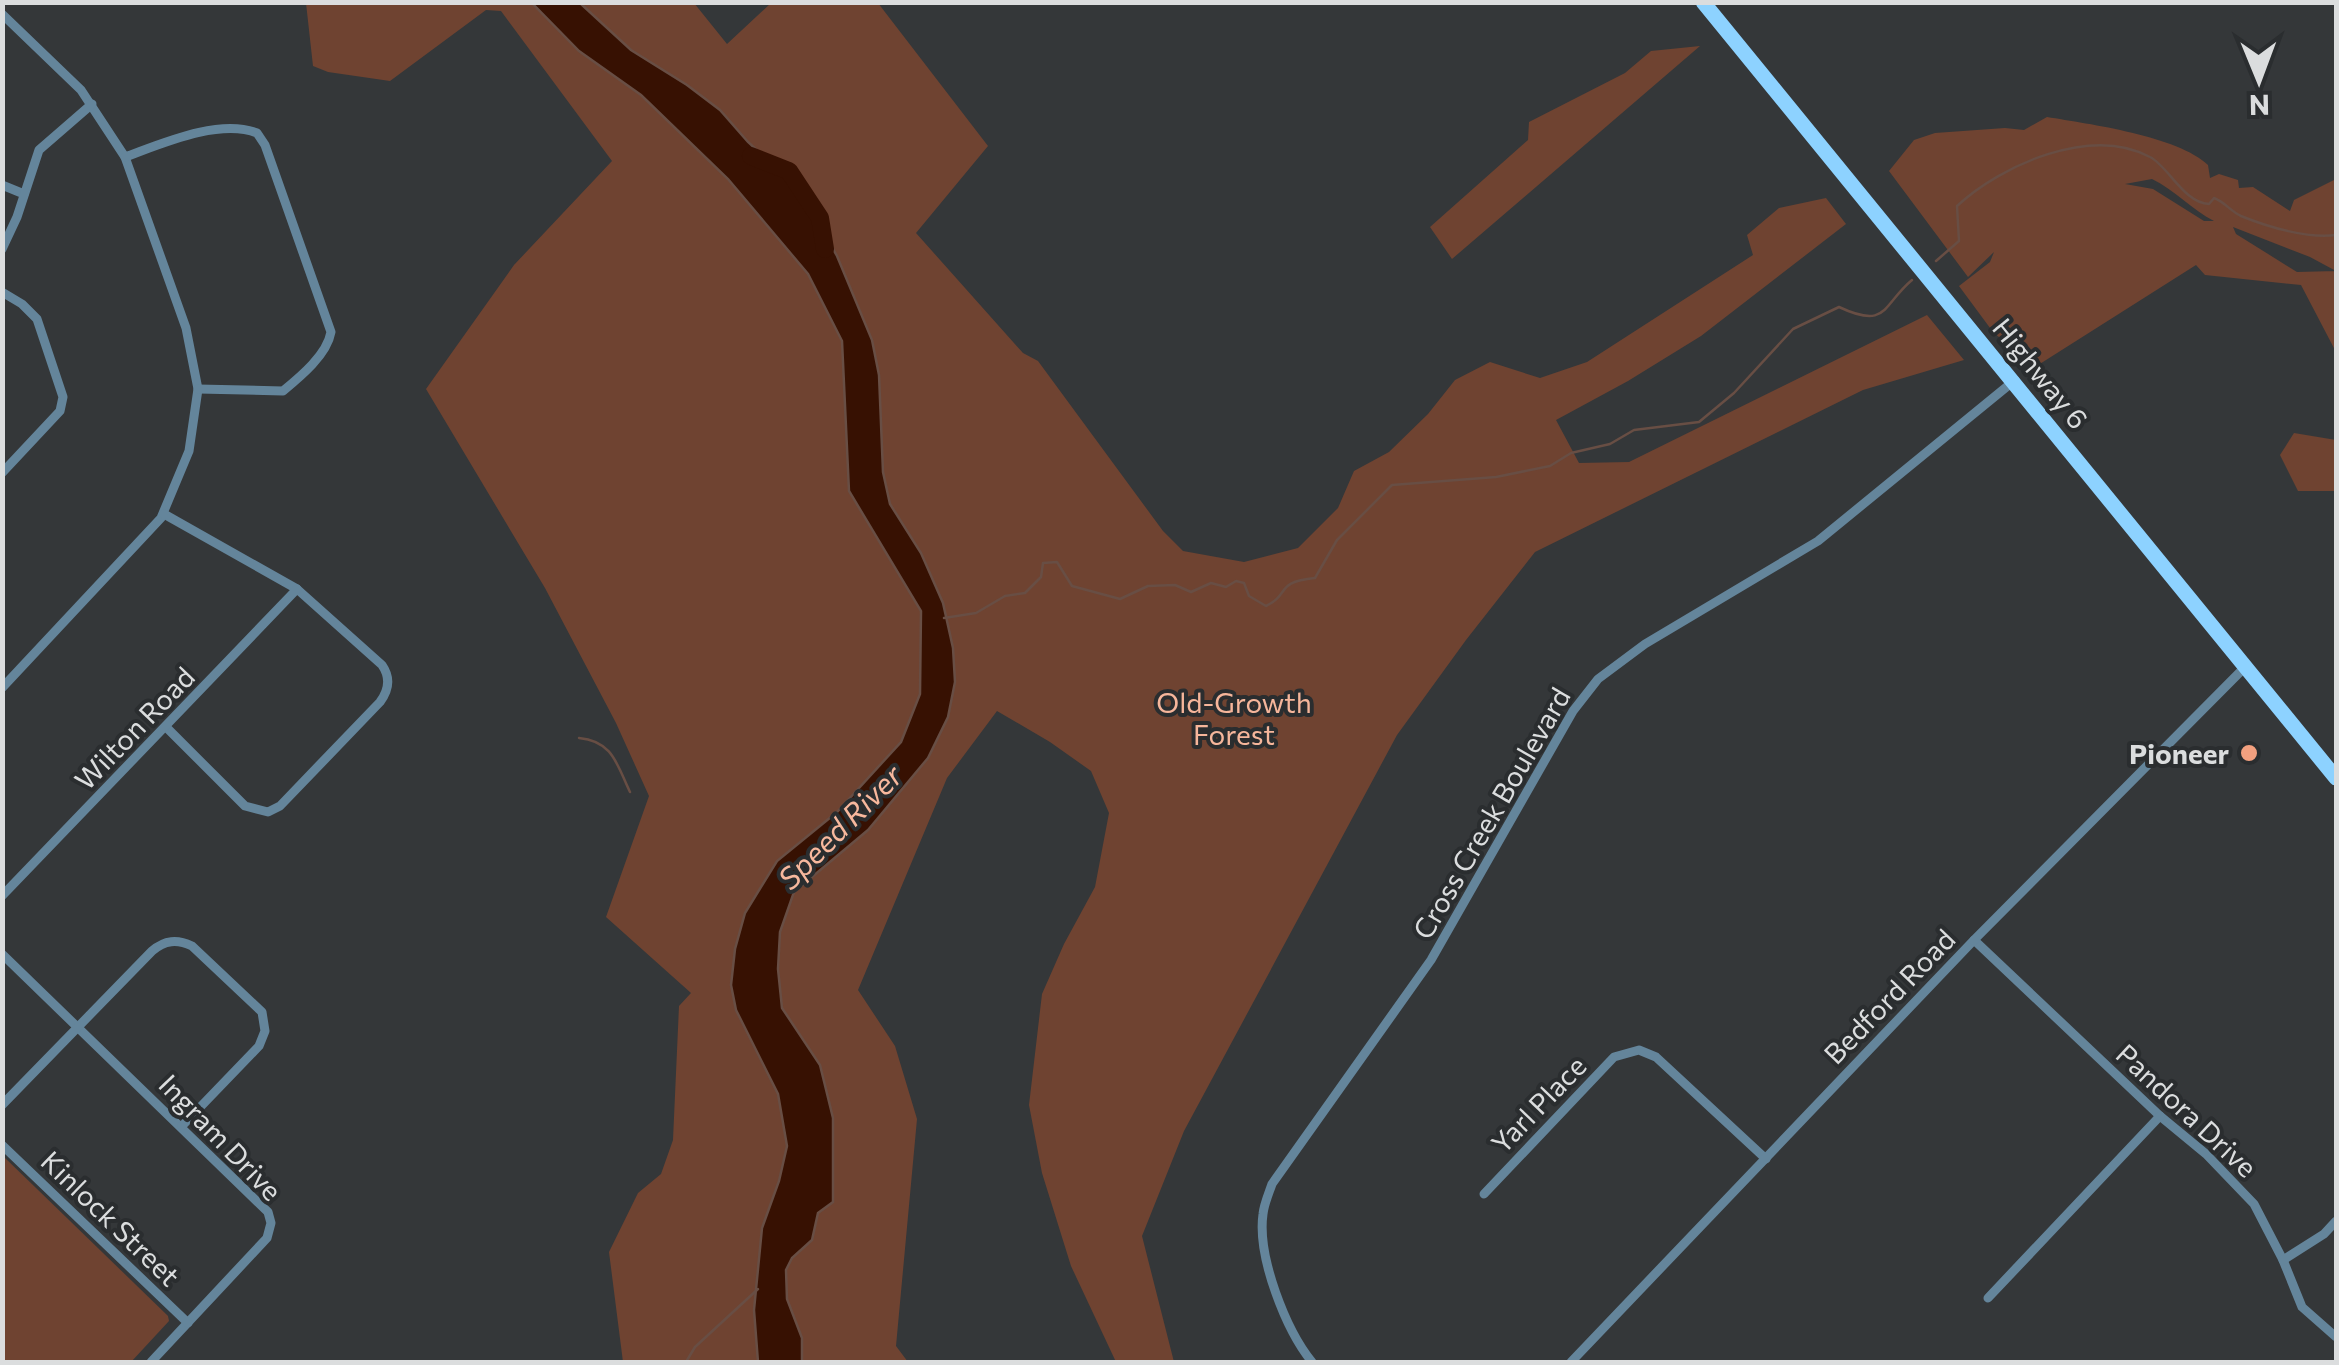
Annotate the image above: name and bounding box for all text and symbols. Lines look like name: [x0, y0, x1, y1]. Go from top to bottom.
north arrow: [2209, 30, 2309, 130]
text: N: [2249, 89, 2270, 123]
street label: Highway 6: [1986, 311, 2096, 435]
street label: Wilton Road: [67, 659, 201, 797]
street label: Cross Creek Boulevard: [1405, 681, 1577, 945]
park label: Old-Growth Forest: [1156, 685, 1312, 751]
place label: Pioneer: [2129, 736, 2229, 770]
marker: Pioneer: [2238, 742, 2260, 764]
water label: Speed River: [769, 755, 910, 896]
street label: Bedford Road: [1816, 922, 1962, 1070]
street label: Pandora Drive: [2110, 1036, 2264, 1184]
street label: Yarl Place: [1484, 1048, 1592, 1160]
street label: Ingram Drive: [152, 1067, 290, 1207]
street label: Kinlock Street: [35, 1143, 187, 1293]

